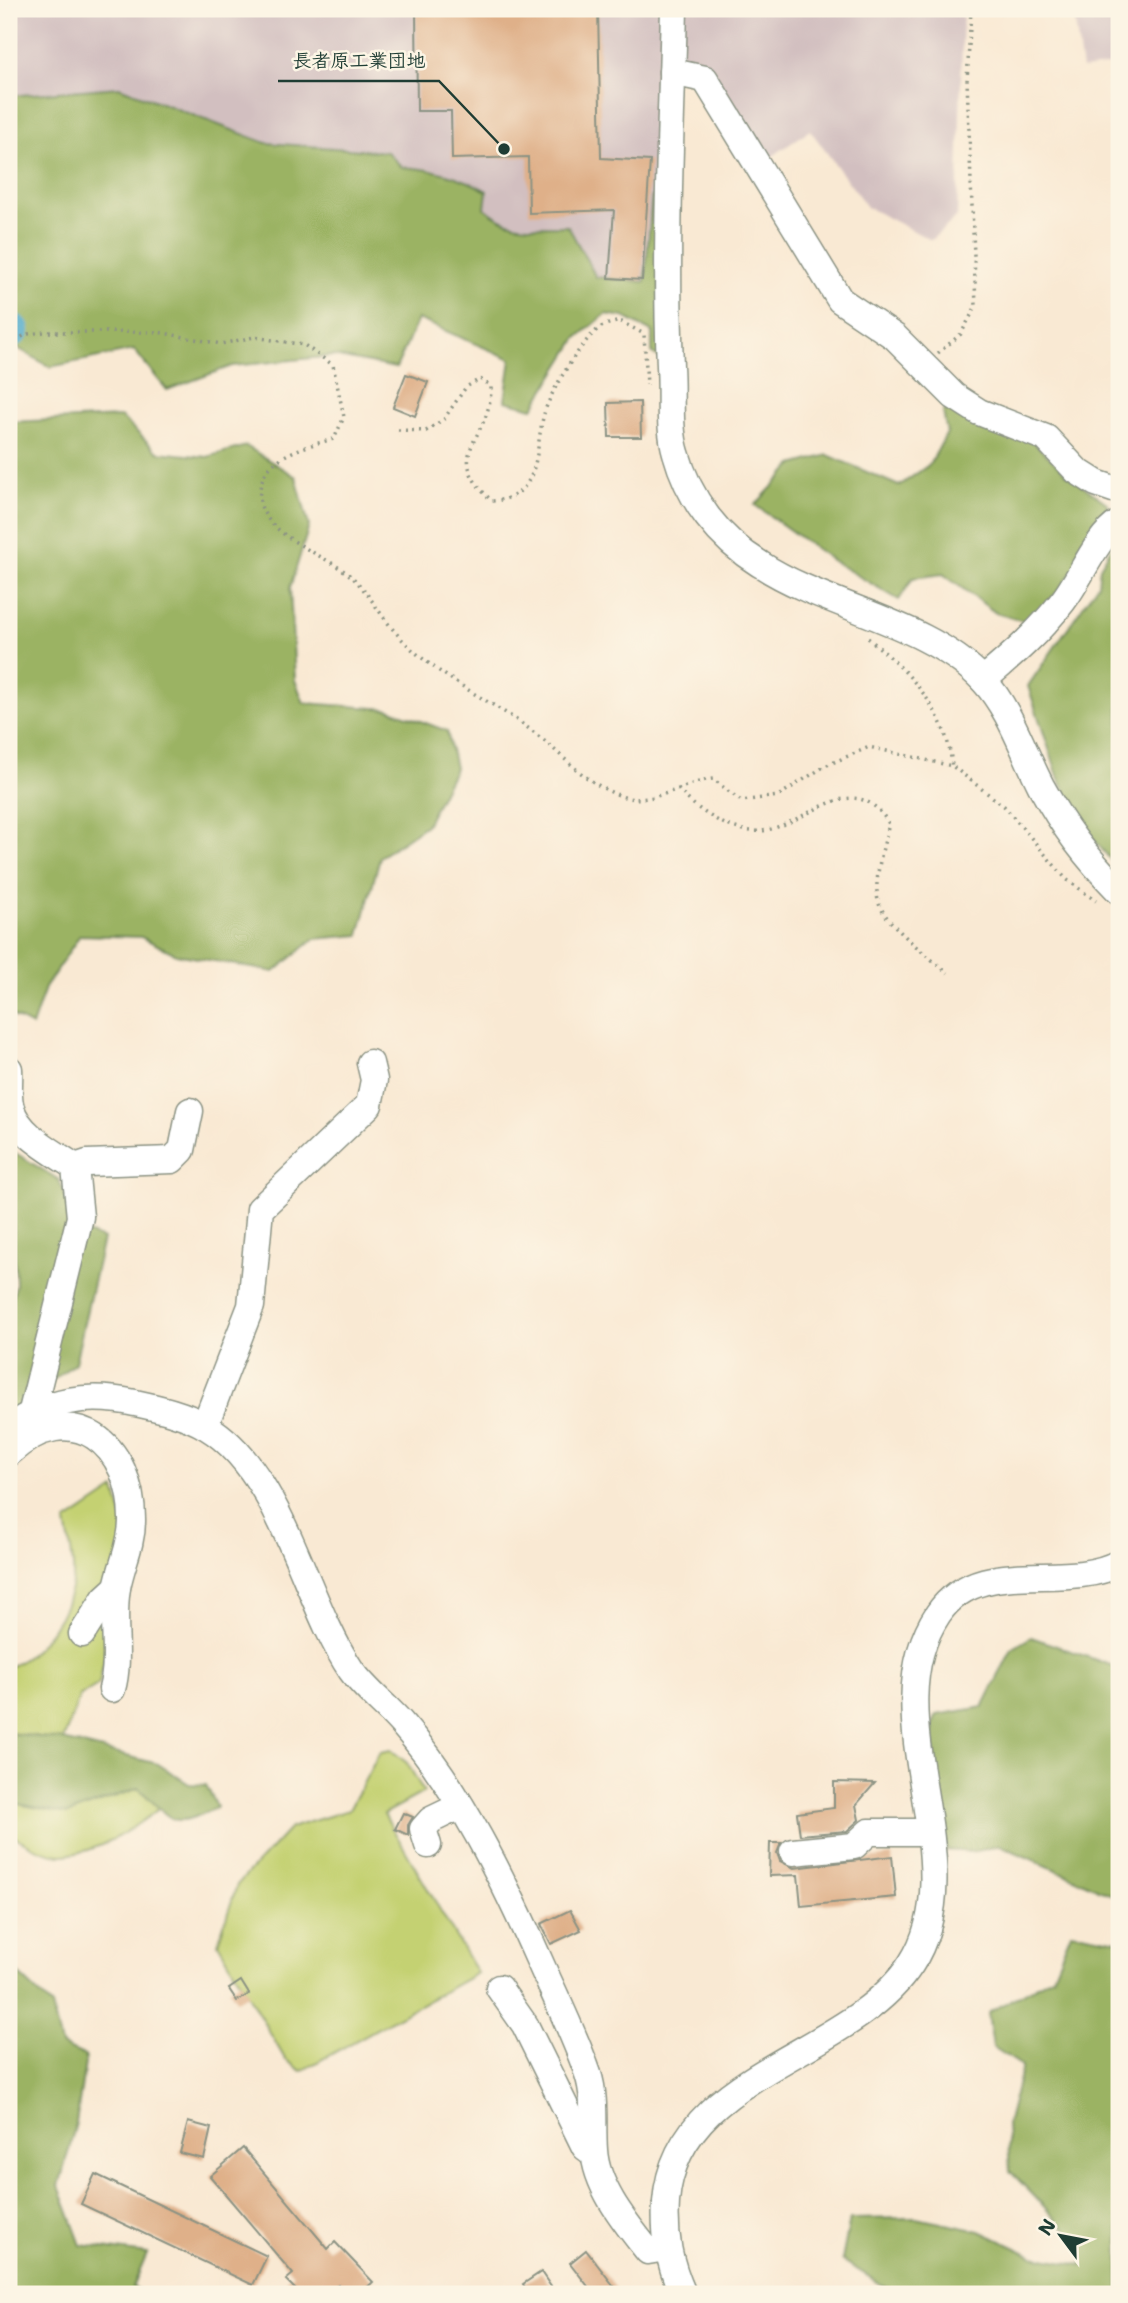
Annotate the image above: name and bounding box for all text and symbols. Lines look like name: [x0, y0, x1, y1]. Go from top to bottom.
callout: 長者原工業団地: [278, 41, 439, 81]
text: 長者原工業団地: [292, 48, 426, 73]
north arrow: [1026, 2202, 1096, 2272]
text: N: [1032, 2214, 1062, 2240]

